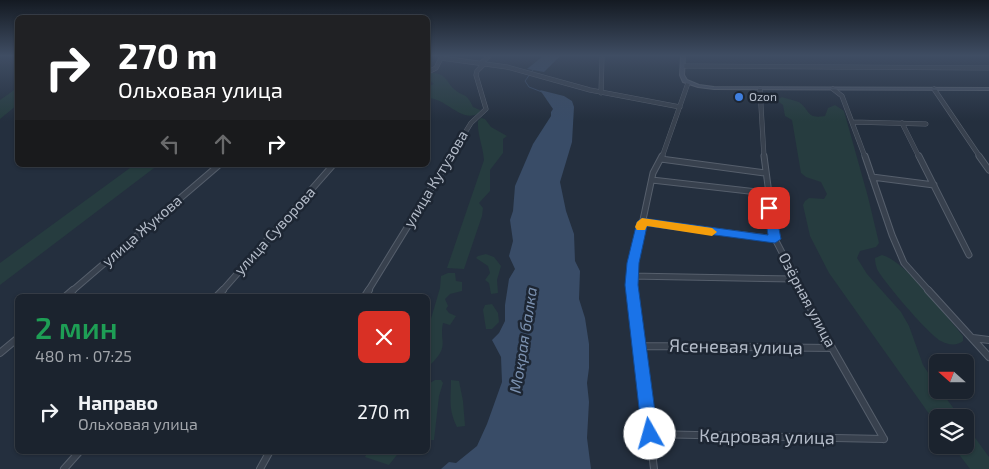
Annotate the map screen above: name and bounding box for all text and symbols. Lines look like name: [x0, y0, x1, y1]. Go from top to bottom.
text: 270 m: [118, 34, 217, 76]
icon: right: [35, 35, 100, 100]
text: Ольховая улица: [118, 76, 283, 102]
place label: Ozon: [749, 89, 777, 103]
marker: Ozon: [733, 91, 745, 103]
street label: улица Кутузова: [399, 127, 472, 231]
icon: left: [156, 130, 184, 158]
icon: ahead: [209, 130, 237, 158]
icon: right: [262, 130, 290, 158]
street label: улица Суворова: [230, 183, 319, 279]
pin: [748, 187, 790, 229]
street label: улица Жукова: [98, 191, 186, 271]
icon: arrive: [755, 194, 783, 222]
street label: Озёрная улица: [774, 249, 840, 350]
water label: Мокрая балка: [505, 285, 540, 394]
text: 2 мин: [35, 309, 118, 345]
button: close: [358, 311, 410, 363]
street label: Ясеневая улица: [669, 334, 803, 358]
text: 480 m · 07:25: [35, 346, 132, 365]
north arrow: [929, 354, 974, 399]
map controls: [929, 354, 974, 454]
text: Направо: [78, 391, 158, 414]
icon: right: [35, 398, 63, 426]
text: 270 m: [357, 400, 410, 423]
position arrow: [623, 407, 675, 459]
button: layers: [929, 409, 974, 454]
text: Ольховая улица: [78, 414, 198, 433]
street label: Кедровая улица: [699, 424, 835, 448]

